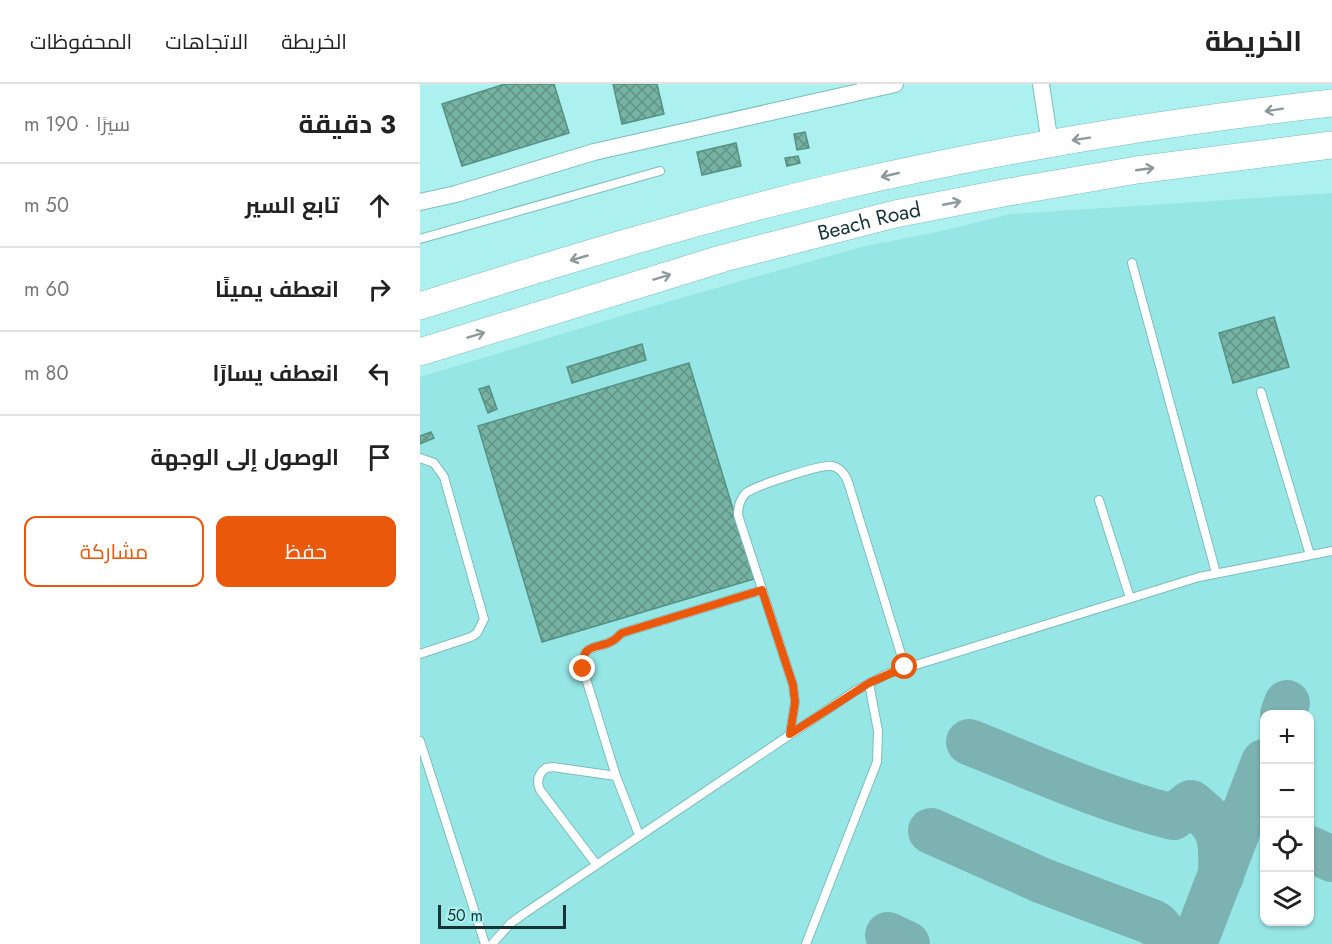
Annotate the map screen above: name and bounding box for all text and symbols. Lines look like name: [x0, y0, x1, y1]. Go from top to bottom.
text: الخريطة: [1205, 21, 1302, 62]
text: المحفوظات: [30, 27, 132, 57]
text: الاتجاهات: [165, 27, 248, 57]
text: الخريطة: [281, 27, 347, 57]
text: 3 دقيقة: [299, 105, 396, 143]
one-way arrow: [1265, 105, 1284, 116]
text: سيرًا · 190 m: [24, 110, 130, 139]
one-way arrow: [1072, 134, 1091, 145]
one-way arrow: [1134, 164, 1154, 175]
one-way arrow: [880, 170, 899, 182]
text: تابع السير: [245, 189, 339, 221]
icon: ahead: [363, 189, 396, 222]
text: 50 m: [24, 191, 69, 220]
street label: Beach Road: [814, 194, 923, 248]
one-way arrow: [942, 197, 962, 208]
one-way arrow: [570, 253, 589, 264]
one-way arrow: [652, 271, 671, 282]
text: انعطف يمينًا: [215, 273, 339, 305]
icon: right: [363, 273, 396, 306]
text: 60 m: [24, 275, 69, 304]
one-way arrow: [466, 329, 485, 340]
text: انعطف يسارًا: [212, 357, 339, 389]
icon: left: [363, 357, 396, 390]
text: 80 m: [24, 359, 69, 388]
text: الوصول إلى الوجهة: [151, 441, 339, 473]
icon: arrive: [363, 441, 396, 474]
button: مشاركة: [24, 516, 204, 587]
button: حفظ: [216, 516, 396, 587]
route start: [891, 653, 917, 679]
route end: [569, 655, 595, 681]
map controls: [1260, 710, 1314, 926]
button: +: [1260, 710, 1314, 764]
button: −: [1260, 764, 1314, 818]
button: locate: [1260, 818, 1314, 872]
button: layers: [1260, 872, 1314, 926]
scale bar: [438, 902, 566, 930]
text: 50 m: [447, 904, 483, 927]

